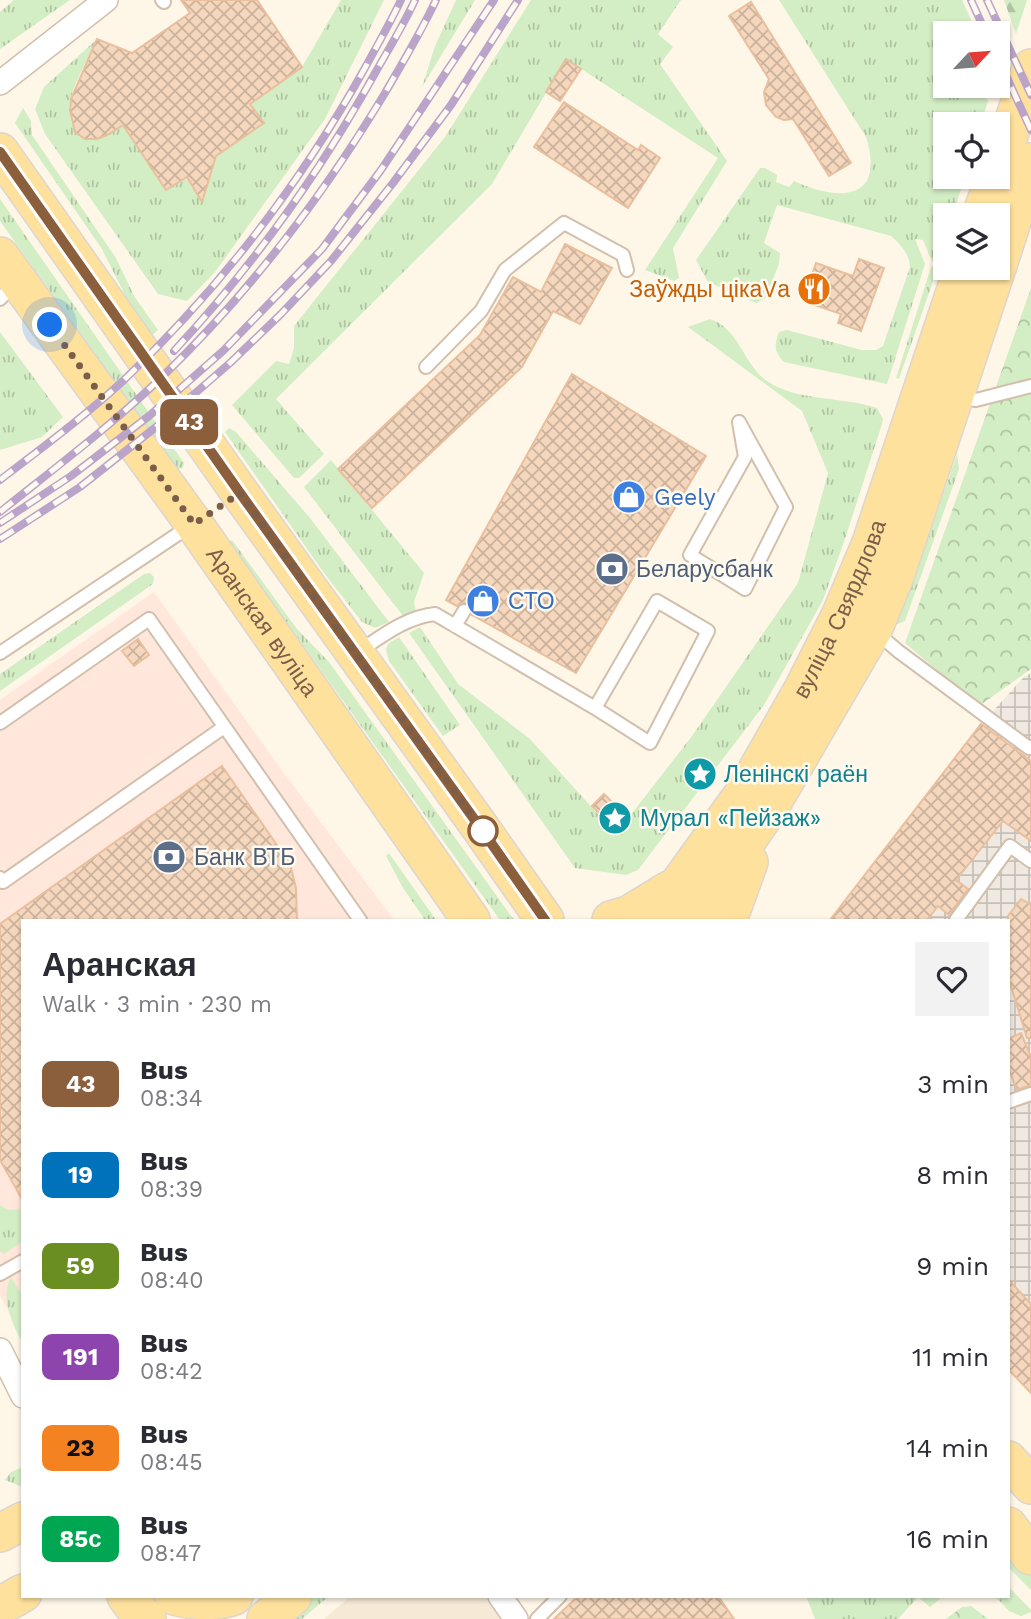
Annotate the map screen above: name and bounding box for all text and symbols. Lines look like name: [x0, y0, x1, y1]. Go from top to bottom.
north arrow: [933, 21, 1010, 98]
map controls: [933, 21, 1010, 280]
button: locate: [933, 112, 1010, 189]
button: layers: [933, 203, 1010, 280]
restaurant icon: Заўжды цікаVа: [795, 270, 833, 308]
place label: Заўжды цікаVа: [629, 276, 790, 303]
your location: [32, 307, 67, 342]
line badge: 43: [158, 399, 220, 445]
text: 43: [174, 408, 204, 436]
shop icon: Geely: [610, 478, 648, 516]
place label: Geely: [654, 484, 716, 511]
street label: вуліца Свярдлова: [787, 516, 891, 703]
street label: Аранская вуліца: [201, 542, 324, 702]
bank icon: Беларусбанк: [593, 550, 631, 588]
place label: Беларусбанк: [636, 556, 774, 583]
shop icon: СТО: [464, 582, 502, 620]
place label: СТО: [508, 588, 555, 615]
place icon: Ленінскі раён: [681, 755, 719, 793]
place label: Ленінскі раён: [724, 761, 868, 788]
place icon: Мурал «Пейзаж»: [596, 799, 634, 837]
place label: Мурал «Пейзаж»: [640, 805, 821, 832]
unlabelled marker: [468, 816, 498, 846]
bank icon: Банк ВТБ: [150, 838, 188, 876]
place label: Банк ВТБ: [194, 844, 295, 871]
button: heart: [915, 942, 989, 1016]
text: Аранская: [42, 945, 197, 984]
text: Walk · 3 min · 230 m: [42, 991, 272, 1018]
text: Bus: [140, 1055, 188, 1085]
text: 3 min: [917, 1069, 989, 1099]
text: 43: [66, 1070, 95, 1098]
text: 08:34: [140, 1085, 203, 1112]
text: Bus: [140, 1146, 188, 1176]
text: 8 min: [916, 1160, 989, 1190]
text: 19: [68, 1161, 93, 1189]
text: 08:39: [140, 1176, 203, 1203]
text: Bus: [140, 1237, 188, 1267]
text: 9 min: [916, 1251, 989, 1281]
text: 59: [66, 1252, 95, 1280]
text: 08:40: [140, 1267, 204, 1294]
text: Bus: [140, 1328, 188, 1358]
text: 11 min: [912, 1342, 989, 1372]
text: 191: [63, 1343, 98, 1371]
text: 08:42: [140, 1358, 203, 1385]
text: Bus: [140, 1419, 188, 1449]
text: 14 min: [906, 1433, 989, 1463]
text: 23: [66, 1434, 95, 1462]
text: 08:45: [140, 1449, 203, 1476]
text: Bus: [140, 1510, 188, 1540]
text: 16 min: [906, 1524, 989, 1554]
text: 85с: [59, 1525, 102, 1553]
text: 08:47: [140, 1540, 201, 1567]

